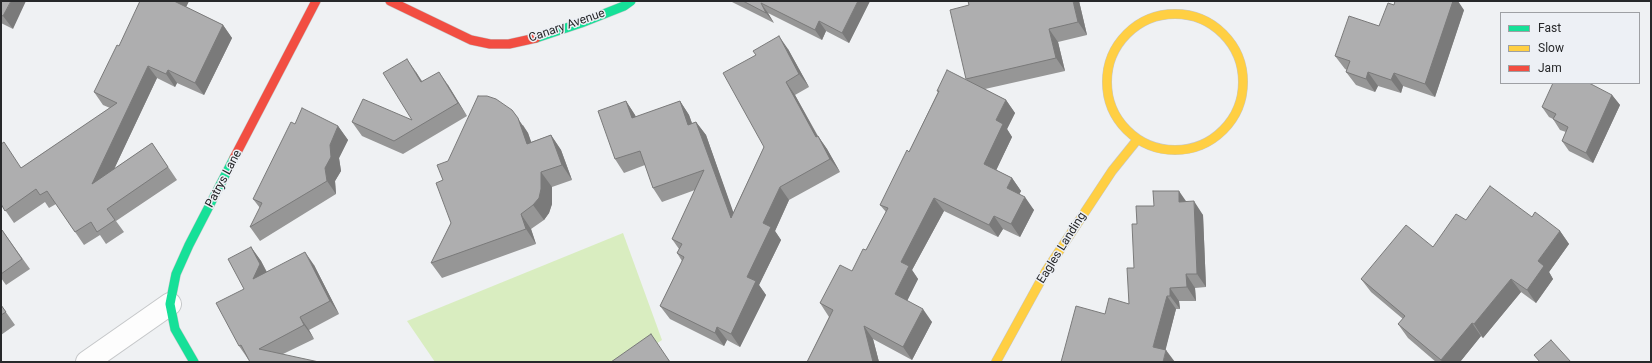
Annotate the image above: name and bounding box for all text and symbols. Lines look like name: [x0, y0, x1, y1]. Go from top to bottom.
street label: Canary Avenue: [527, 6, 607, 46]
legend: [1500, 12, 1640, 84]
text: Fast: [1538, 21, 1561, 35]
text: Slow: [1538, 41, 1564, 55]
text: Jam: [1538, 61, 1562, 75]
street label: Patrys Lane: [203, 148, 245, 210]
street label: Eagles Landing: [1034, 210, 1090, 286]

